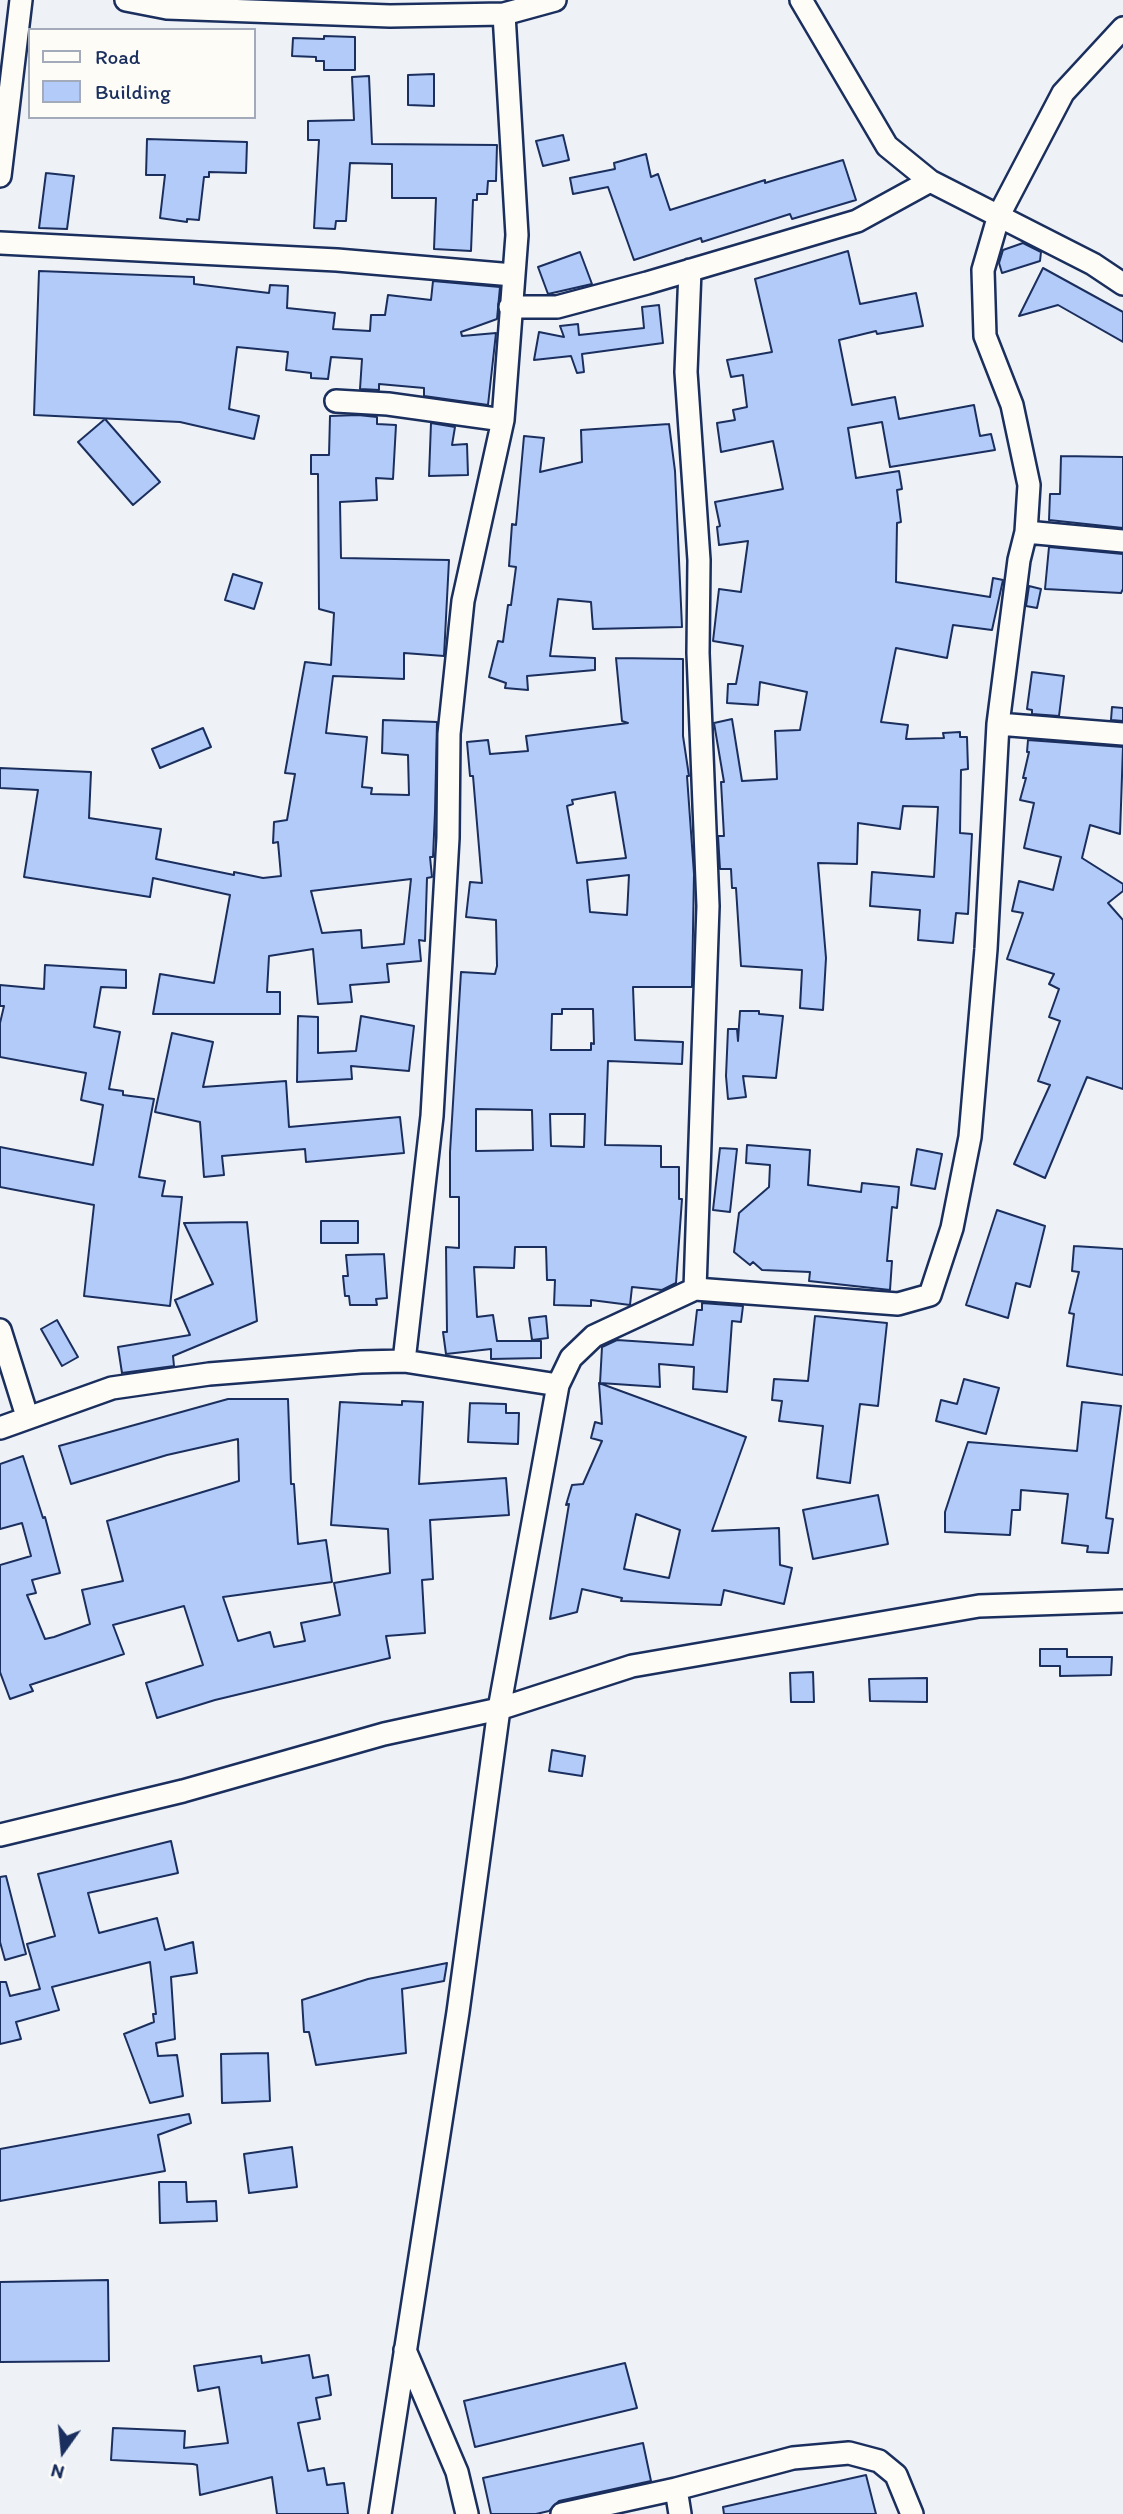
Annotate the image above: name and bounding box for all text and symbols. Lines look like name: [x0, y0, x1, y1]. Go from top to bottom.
legend: [28, 28, 256, 119]
text: Road: [95, 44, 140, 69]
text: Building: [95, 79, 171, 104]
north arrow: [28, 2416, 98, 2486]
text: N: [48, 2459, 67, 2485]

